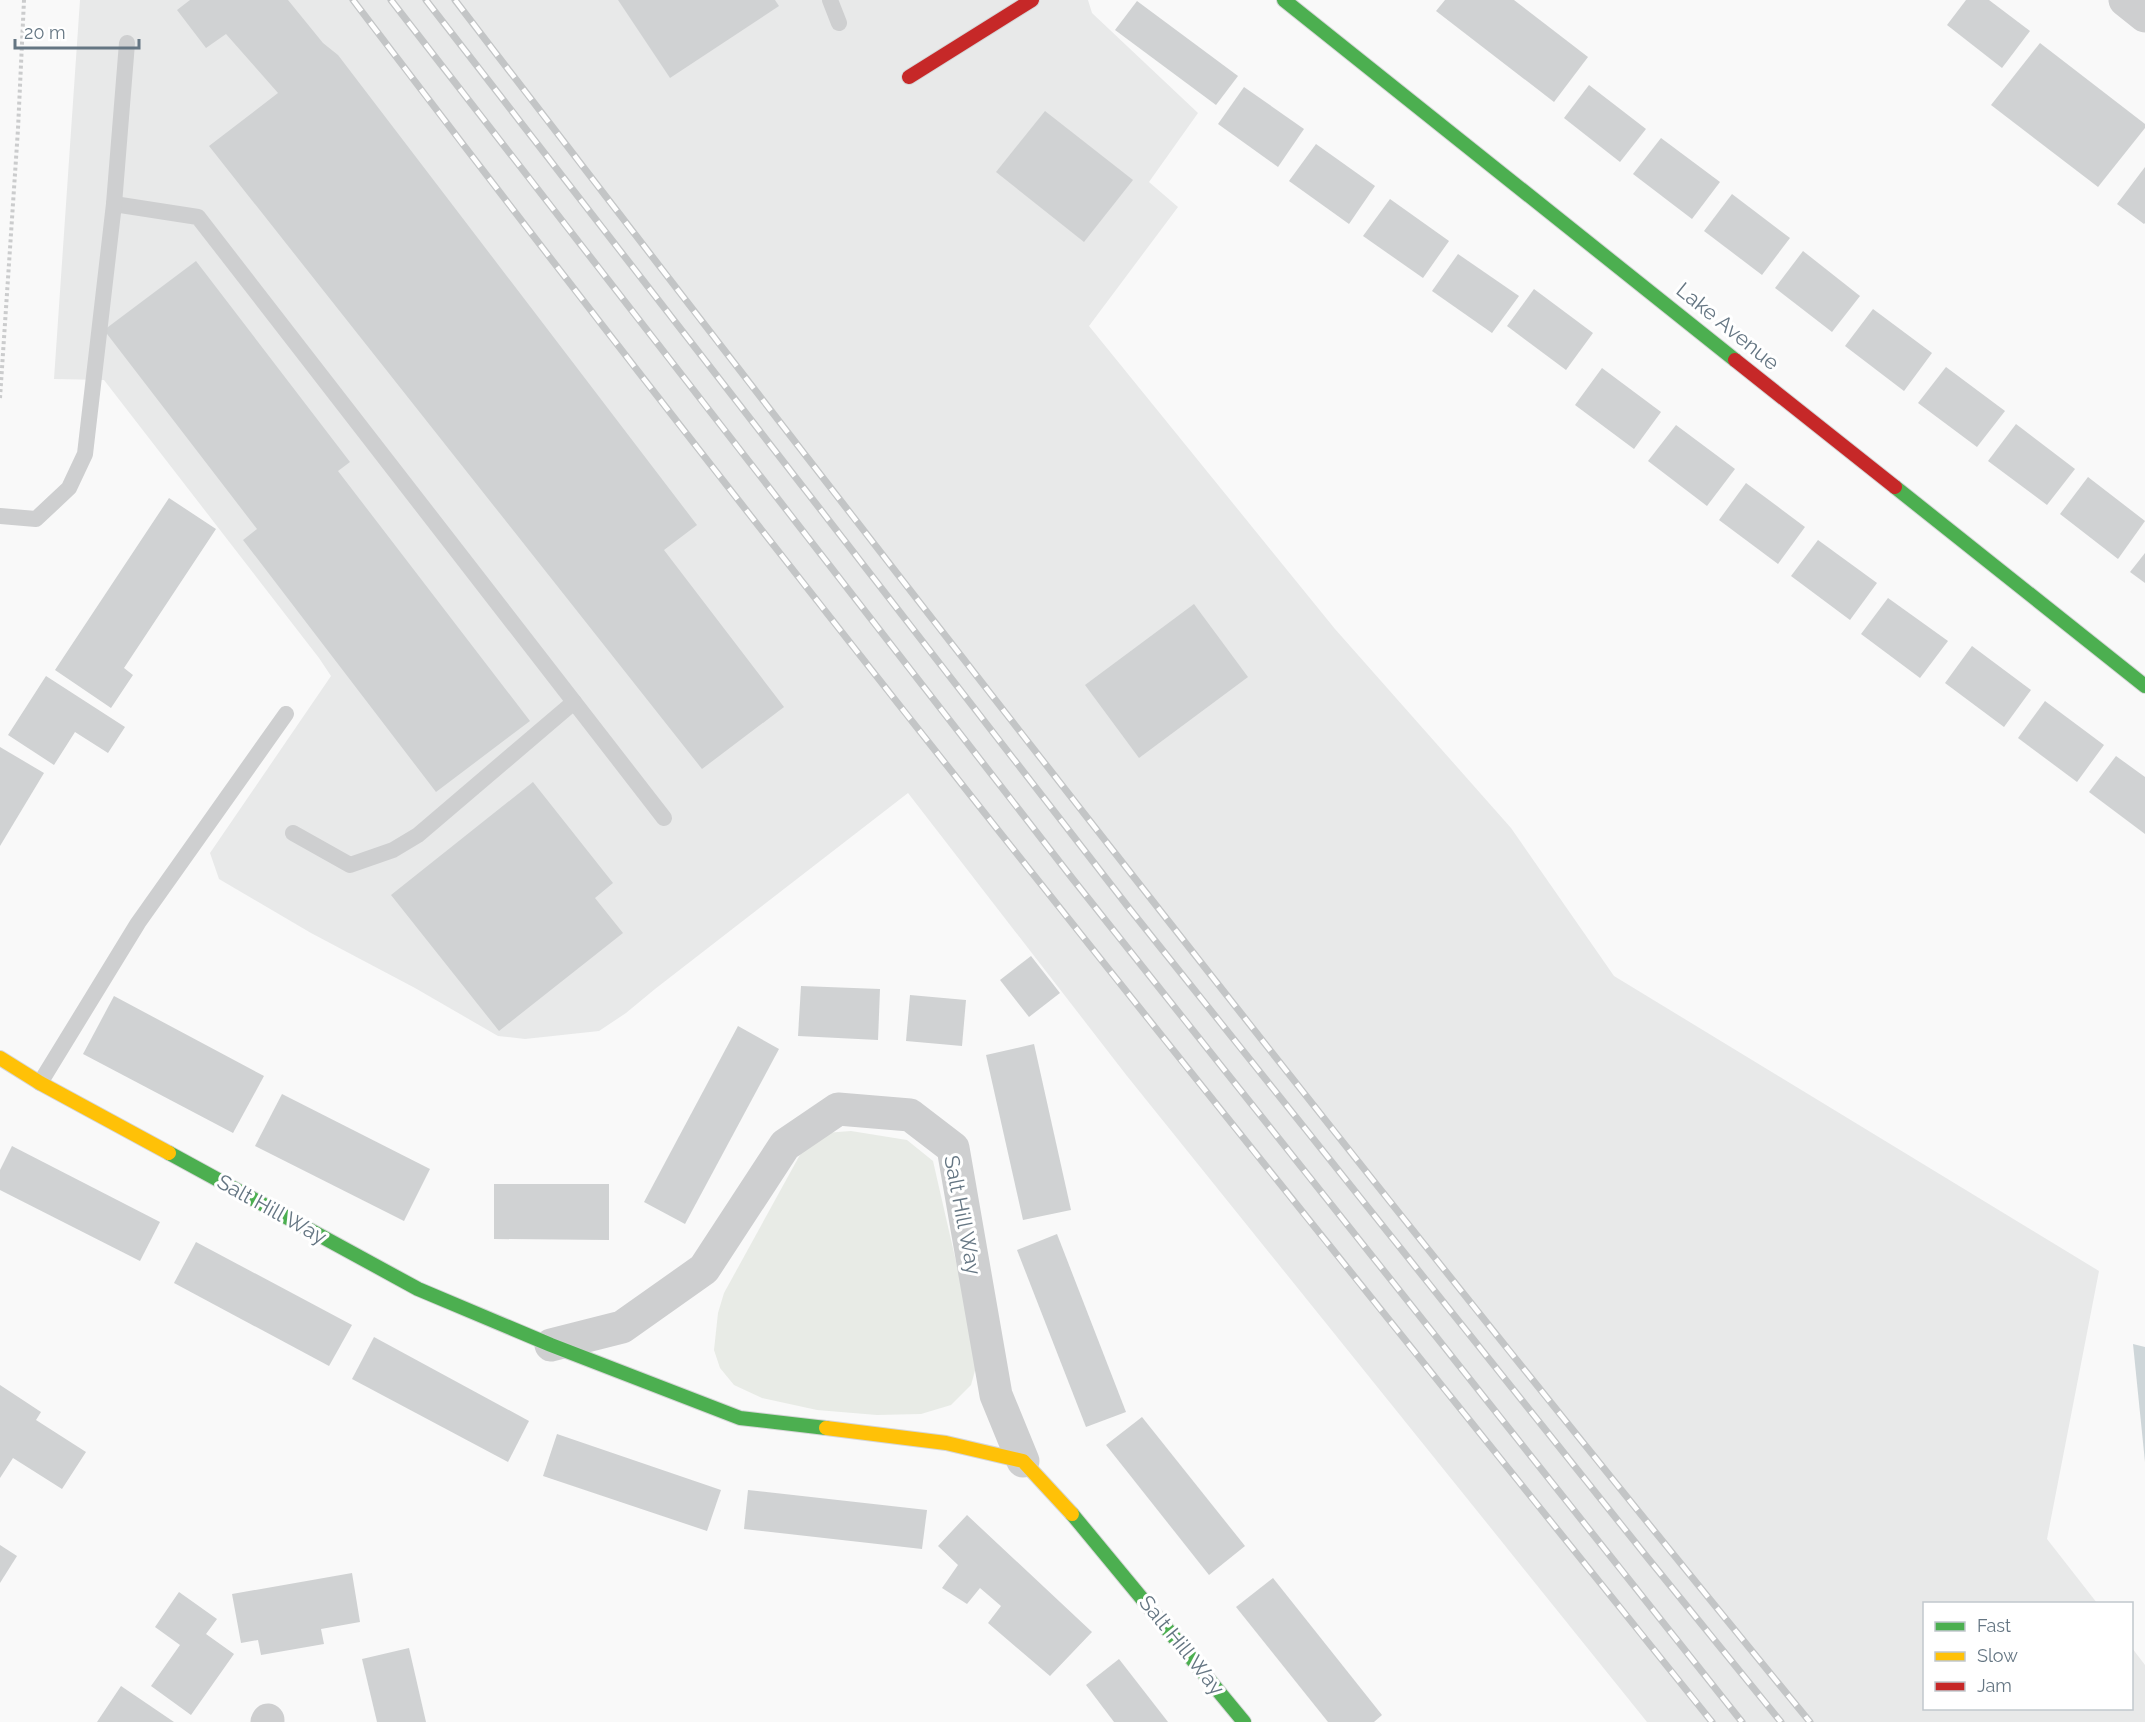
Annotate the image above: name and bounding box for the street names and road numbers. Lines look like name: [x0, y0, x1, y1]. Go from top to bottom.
street label: Lake Avenue: [1672, 277, 1784, 375]
street label: Salt Hill Way: [939, 1153, 987, 1277]
street label: Salt Hill Way: [213, 1169, 331, 1249]
street label: Salt Hill Way: [1134, 1590, 1230, 1700]

